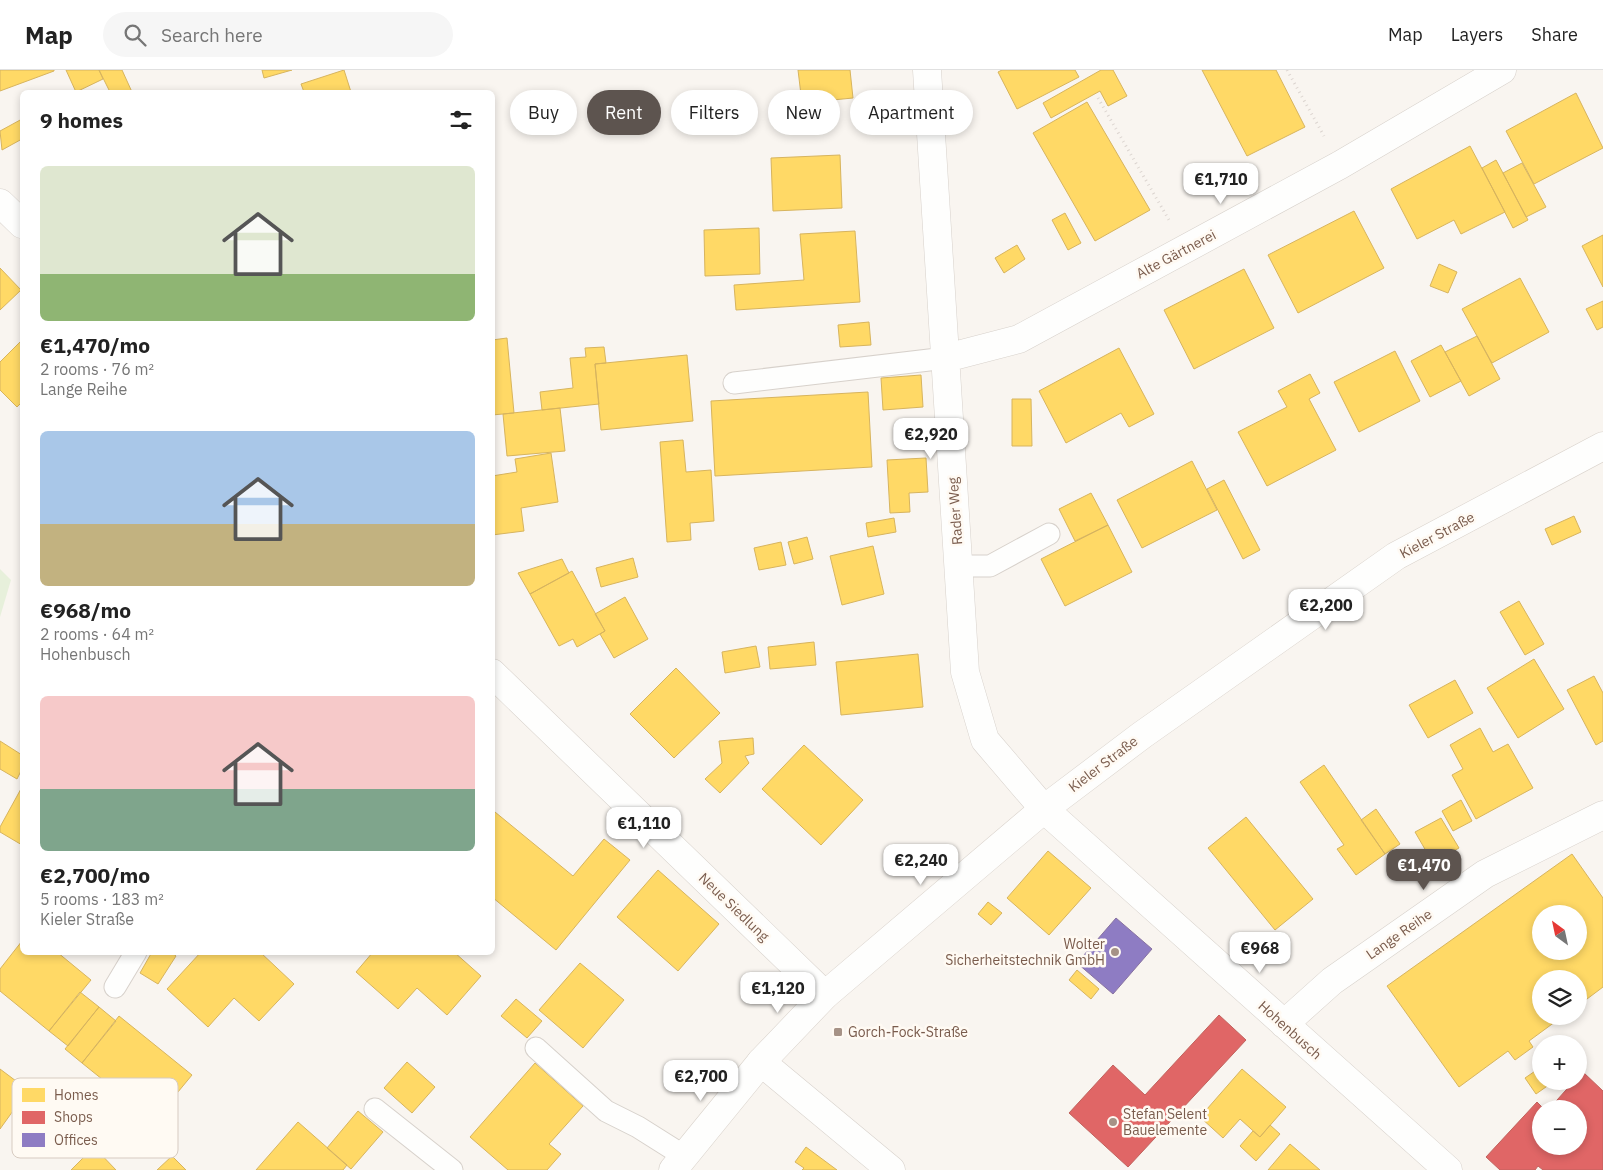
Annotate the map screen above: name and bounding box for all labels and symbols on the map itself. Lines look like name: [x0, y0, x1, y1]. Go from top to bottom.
pin: €1,710: [1180, 162, 1262, 205]
street label: Alte Gärtnerei: [1133, 225, 1219, 283]
pin: €2,920: [890, 418, 972, 460]
street label: Rader Weg: [944, 476, 966, 545]
street label: Kieler Straße: [1396, 508, 1478, 562]
pin: €2,200: [1285, 588, 1367, 631]
street label: Kieler Straße: [1065, 732, 1142, 796]
pin: €1,110: [603, 806, 685, 849]
pin: €2,240: [880, 844, 962, 886]
pin: €1,470: [1383, 848, 1465, 891]
street label: Neue Siedlung: [695, 869, 773, 946]
street label: Lange Reihe: [1363, 905, 1436, 963]
north arrow: [1532, 905, 1588, 960]
pin: €968: [1230, 932, 1290, 974]
place label: Wolter Sicherheitstechnik GmbH: [945, 935, 1105, 969]
marker: Wolter Sicherheitstechnik GmbH: [1109, 946, 1121, 958]
pin: €1,120: [737, 972, 819, 1014]
street label: Hohenbusch: [1255, 997, 1325, 1063]
place label: Gorch-Fock-Straße: [848, 1023, 968, 1041]
marker: Gorch-Fock-Straße: [832, 1026, 844, 1038]
pin: €2,700: [660, 1060, 742, 1102]
legend: [12, 1078, 178, 1158]
text: Homes: [54, 1086, 99, 1104]
place label: Stefan Selent Bauelemente: [1123, 1105, 1207, 1139]
text: Shops: [54, 1108, 93, 1126]
marker: Stefan Selent Bauelemente: [1107, 1116, 1119, 1128]
text: Offices: [54, 1131, 98, 1149]

